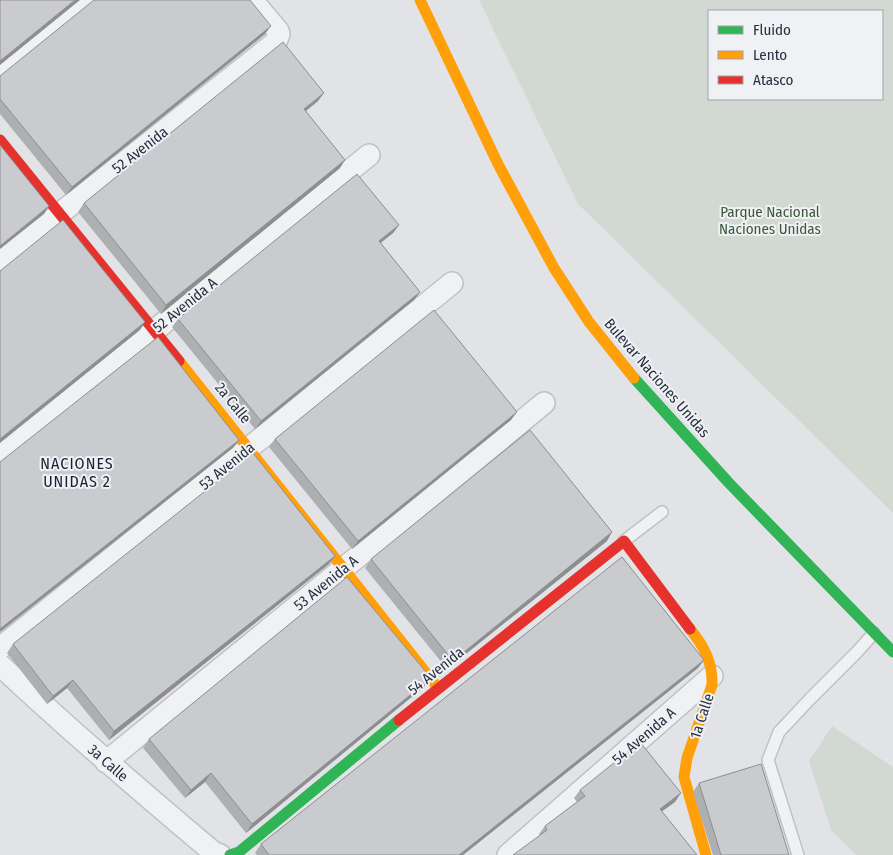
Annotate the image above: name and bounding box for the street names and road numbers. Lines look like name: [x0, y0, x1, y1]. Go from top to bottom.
street label: 52 Avenida: [109, 123, 171, 177]
street label: 52 Avenida A: [149, 274, 221, 336]
street label: Bulevar Naciones Unidas: [600, 315, 714, 441]
street label: 2a Calle: [211, 379, 255, 427]
street label: 53 Avenida: [196, 438, 258, 494]
street label: 53 Avenida A: [290, 552, 362, 614]
street label: 54 Avenida: [404, 643, 468, 699]
street label: 1a Calle: [686, 691, 718, 741]
street label: 54 Avenida A: [609, 704, 679, 768]
street label: 3a Calle: [84, 741, 132, 785]

